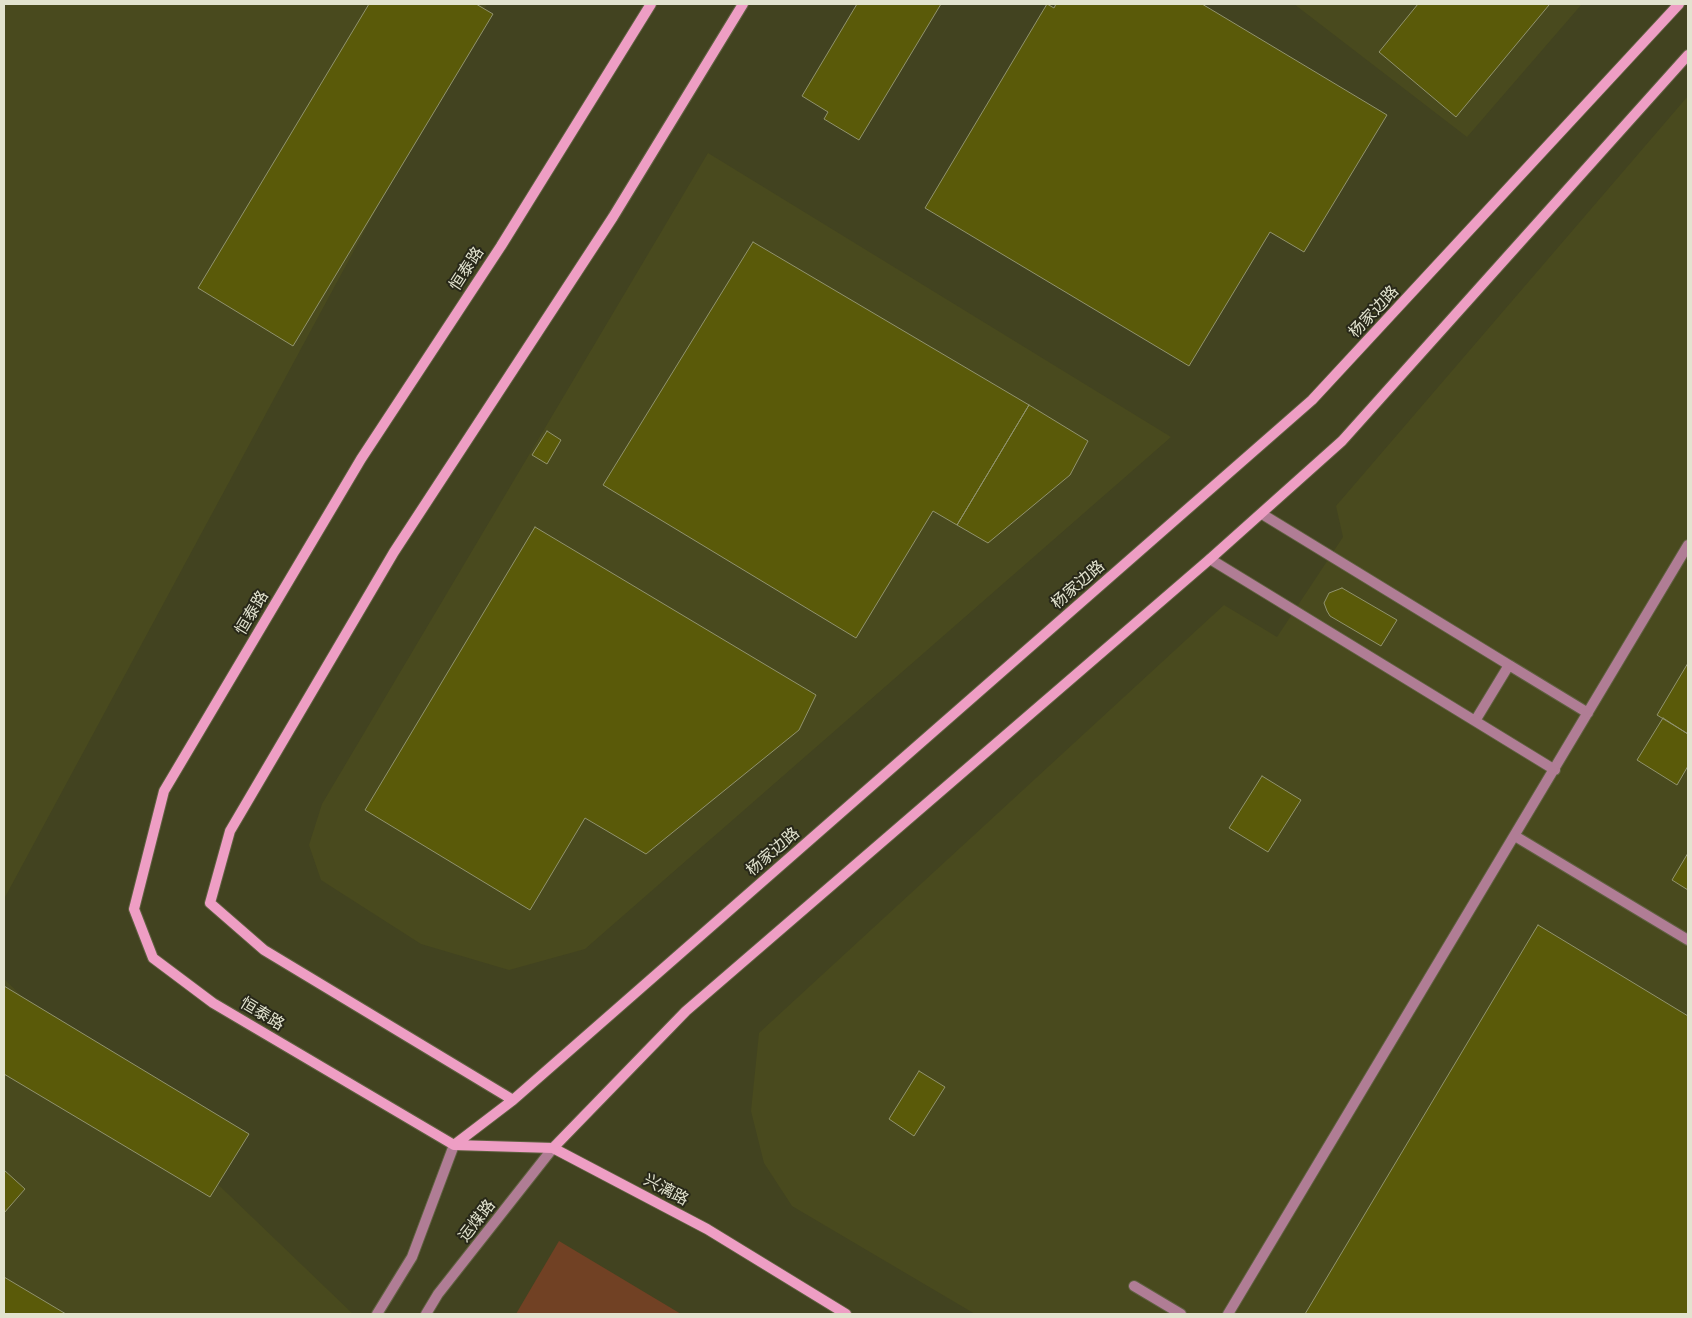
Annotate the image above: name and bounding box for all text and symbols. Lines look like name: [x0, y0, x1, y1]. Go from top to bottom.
street label: 恒泰路: [446, 244, 488, 294]
street label: 杨家边路: [1345, 282, 1403, 342]
street label: 杨家边路: [1048, 557, 1108, 613]
street label: 恒泰路: [231, 587, 273, 639]
street label: 杨家边路: [743, 824, 803, 880]
street label: 恒泰路: [236, 993, 288, 1035]
street label: 兴漓路: [640, 1170, 692, 1210]
street label: 运煤路: [455, 1196, 499, 1246]

